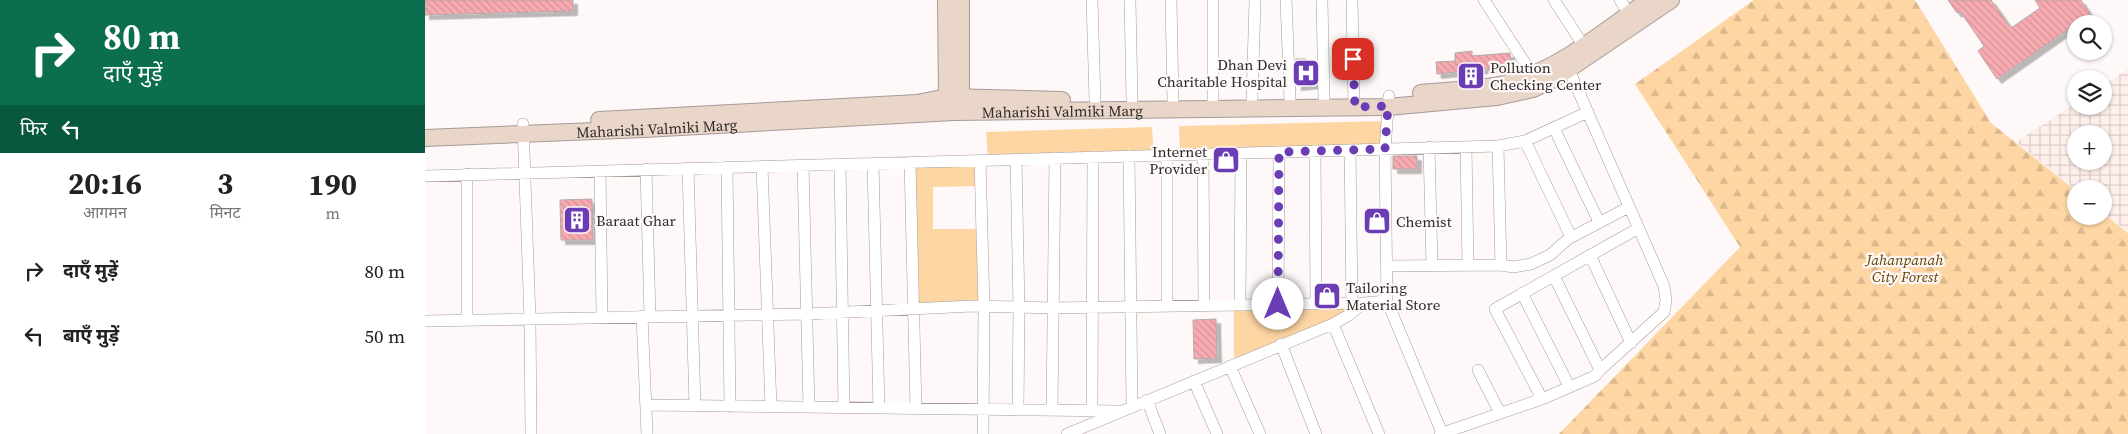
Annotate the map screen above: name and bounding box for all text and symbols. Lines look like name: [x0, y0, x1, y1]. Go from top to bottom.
text: 80 m: [103, 13, 180, 61]
map controls: [2067, 15, 2112, 225]
button: search: [2067, 15, 2112, 60]
icon: right: [20, 20, 85, 85]
pin: [1332, 38, 1374, 80]
icon: arrive: [1339, 45, 1367, 73]
place label: Dhan Devi Charitable Hospital: [1157, 54, 1288, 92]
place label: Pollution Checking Center: [1490, 57, 1602, 95]
text: दाएँ मुड़ें: [103, 58, 163, 88]
hospital icon: Dhan Devi Charitable Hospital: [1291, 58, 1321, 88]
building icon: Pollution Checking Center: [1456, 61, 1486, 91]
button: layers: [2067, 70, 2112, 115]
street label: Maharishi Valmiki Marg: [982, 99, 1143, 122]
street label: Maharishi Valmiki Marg: [576, 113, 738, 142]
text: फिर: [20, 115, 47, 141]
icon: left: [57, 115, 85, 143]
button: +: [2067, 125, 2112, 170]
place label: Internet Provider: [1149, 141, 1208, 179]
shop icon: Internet Provider: [1211, 145, 1241, 175]
text: 20:16: [68, 163, 142, 204]
text: 3: [217, 163, 233, 204]
text: 190: [308, 164, 357, 205]
button: −: [2067, 180, 2112, 225]
text: आगमन: [83, 201, 127, 223]
text: मिनट: [210, 201, 240, 223]
text: m: [326, 202, 340, 224]
building icon: Baraat Ghar: [562, 205, 592, 235]
shop icon: Chemist: [1362, 206, 1392, 236]
place label: Baraat Ghar: [596, 210, 677, 231]
place label: Chemist: [1396, 211, 1452, 232]
park label: Jahanpanah City Forest: [1864, 249, 1944, 287]
icon: right: [20, 257, 48, 285]
text: दाएँ मुड़ें: [63, 257, 118, 283]
text: 80 m: [364, 258, 405, 284]
position arrow: [1251, 277, 1303, 329]
place label: Tailoring Material Store: [1346, 277, 1441, 315]
shop icon: Tailoring Material Store: [1312, 281, 1342, 311]
icon: left: [20, 322, 48, 350]
text: बाएँ मुड़ें: [63, 322, 119, 348]
text: 50 m: [364, 323, 405, 349]

